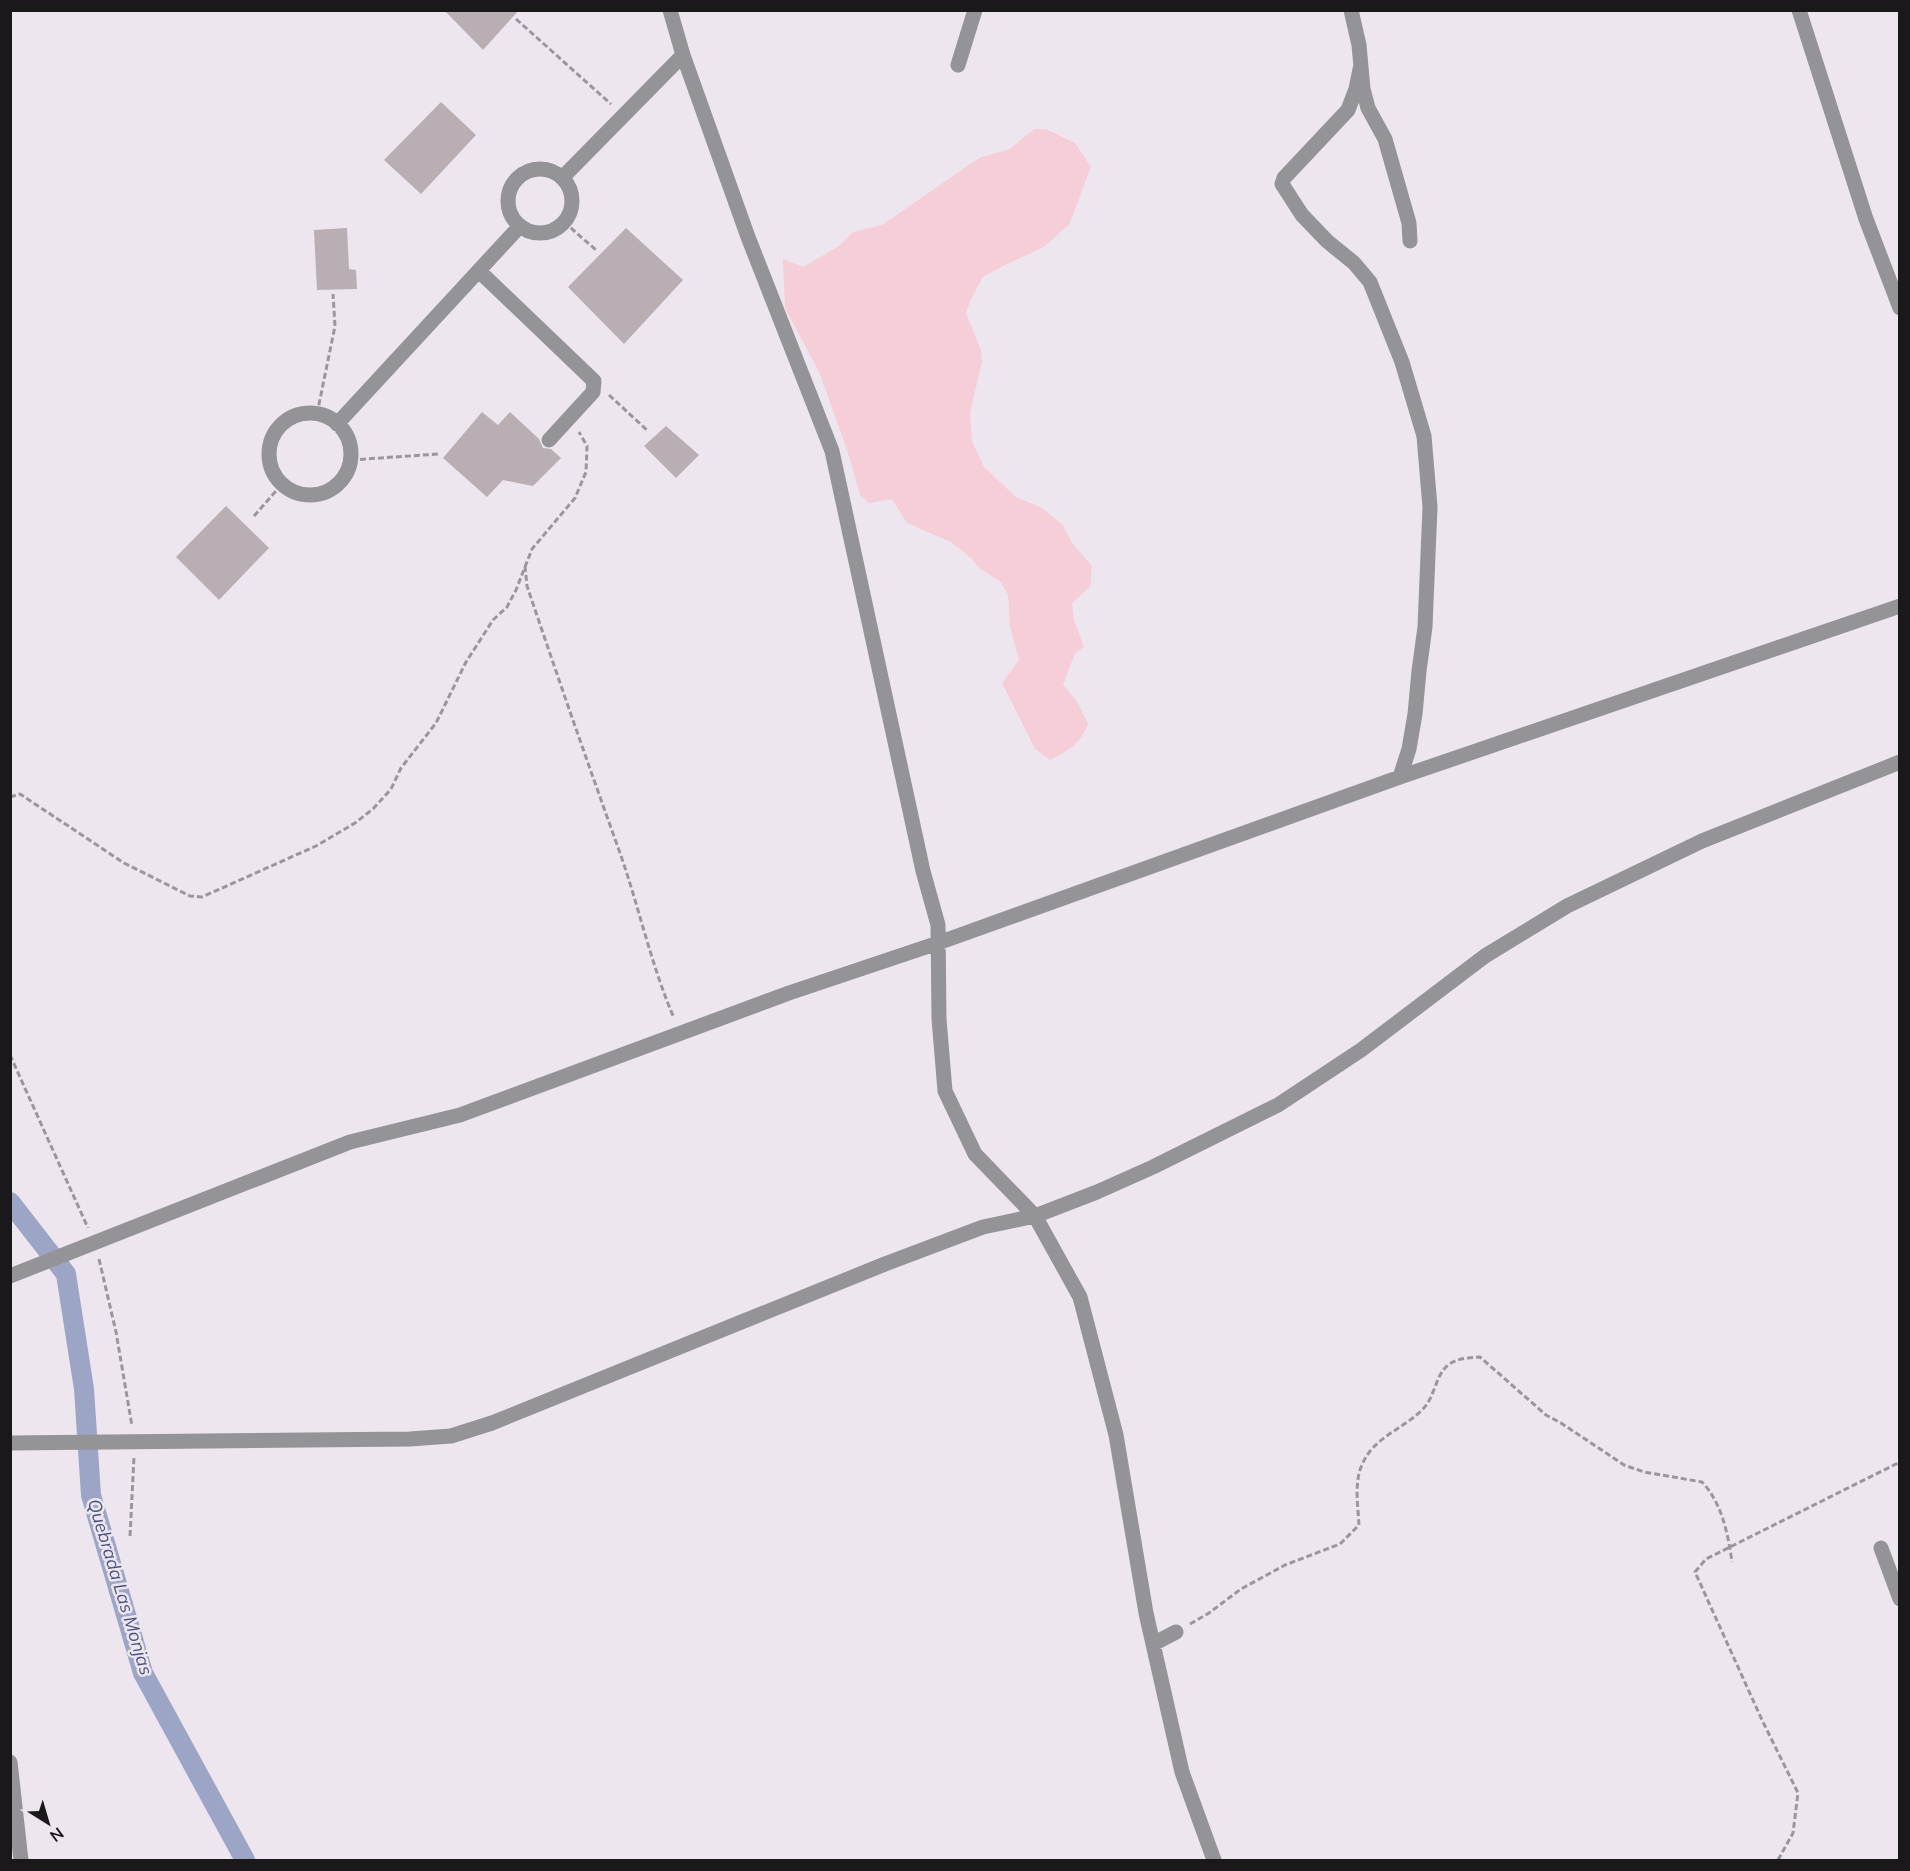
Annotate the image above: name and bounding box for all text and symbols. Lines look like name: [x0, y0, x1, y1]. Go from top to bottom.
water label: Quebrada Las Monjas: [83, 1496, 158, 1678]
north arrow: [18, 1793, 78, 1853]
text: N: [46, 1823, 68, 1847]

